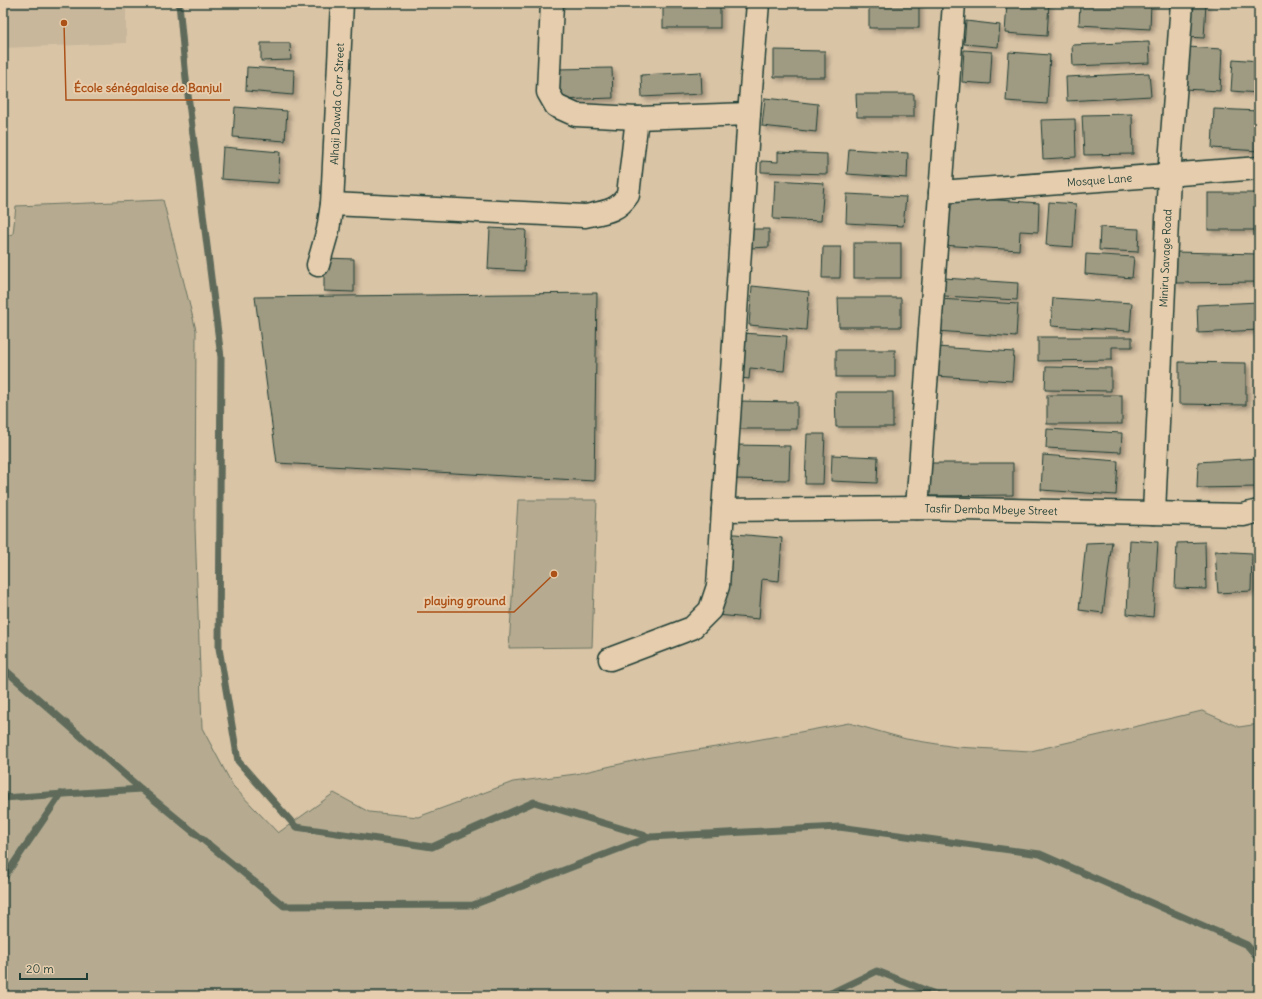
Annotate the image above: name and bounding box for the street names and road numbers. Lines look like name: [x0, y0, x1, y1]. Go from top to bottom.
street label: Alhaji Dawda Corr Street: [327, 42, 347, 165]
street label: Mosque Lane: [1066, 171, 1133, 189]
street label: Miniru Savage Road: [1156, 208, 1175, 308]
street label: Tasfir Demba Mbeye Street: [924, 501, 1058, 518]

